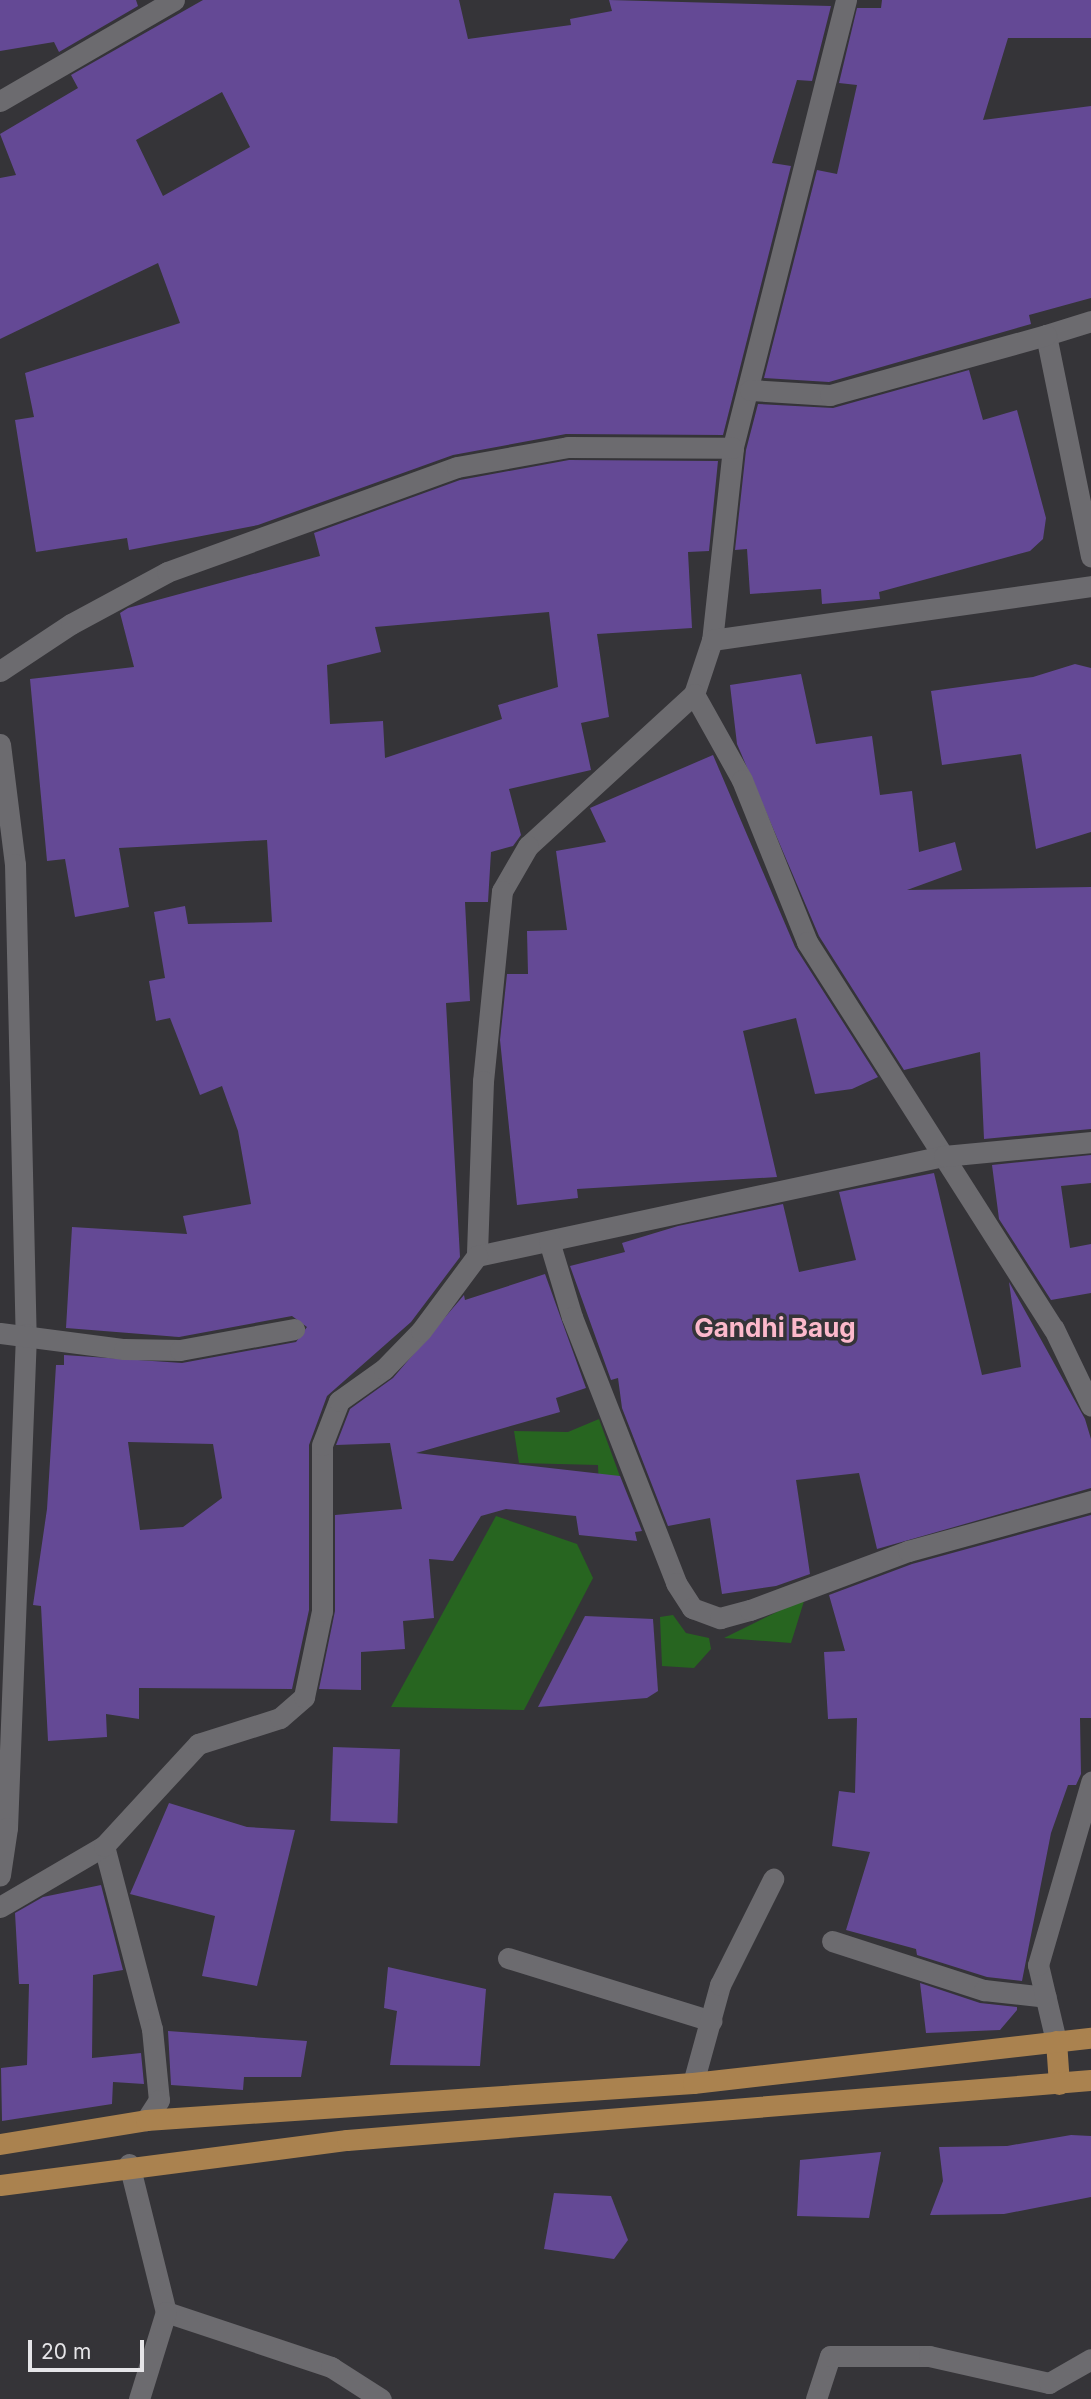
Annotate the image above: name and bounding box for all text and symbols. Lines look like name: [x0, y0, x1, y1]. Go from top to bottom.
district label: Gandhi Baug: [694, 1312, 856, 1344]
scale bar: [32, 2326, 147, 2370]
text: 20 m: [41, 2339, 91, 2364]

